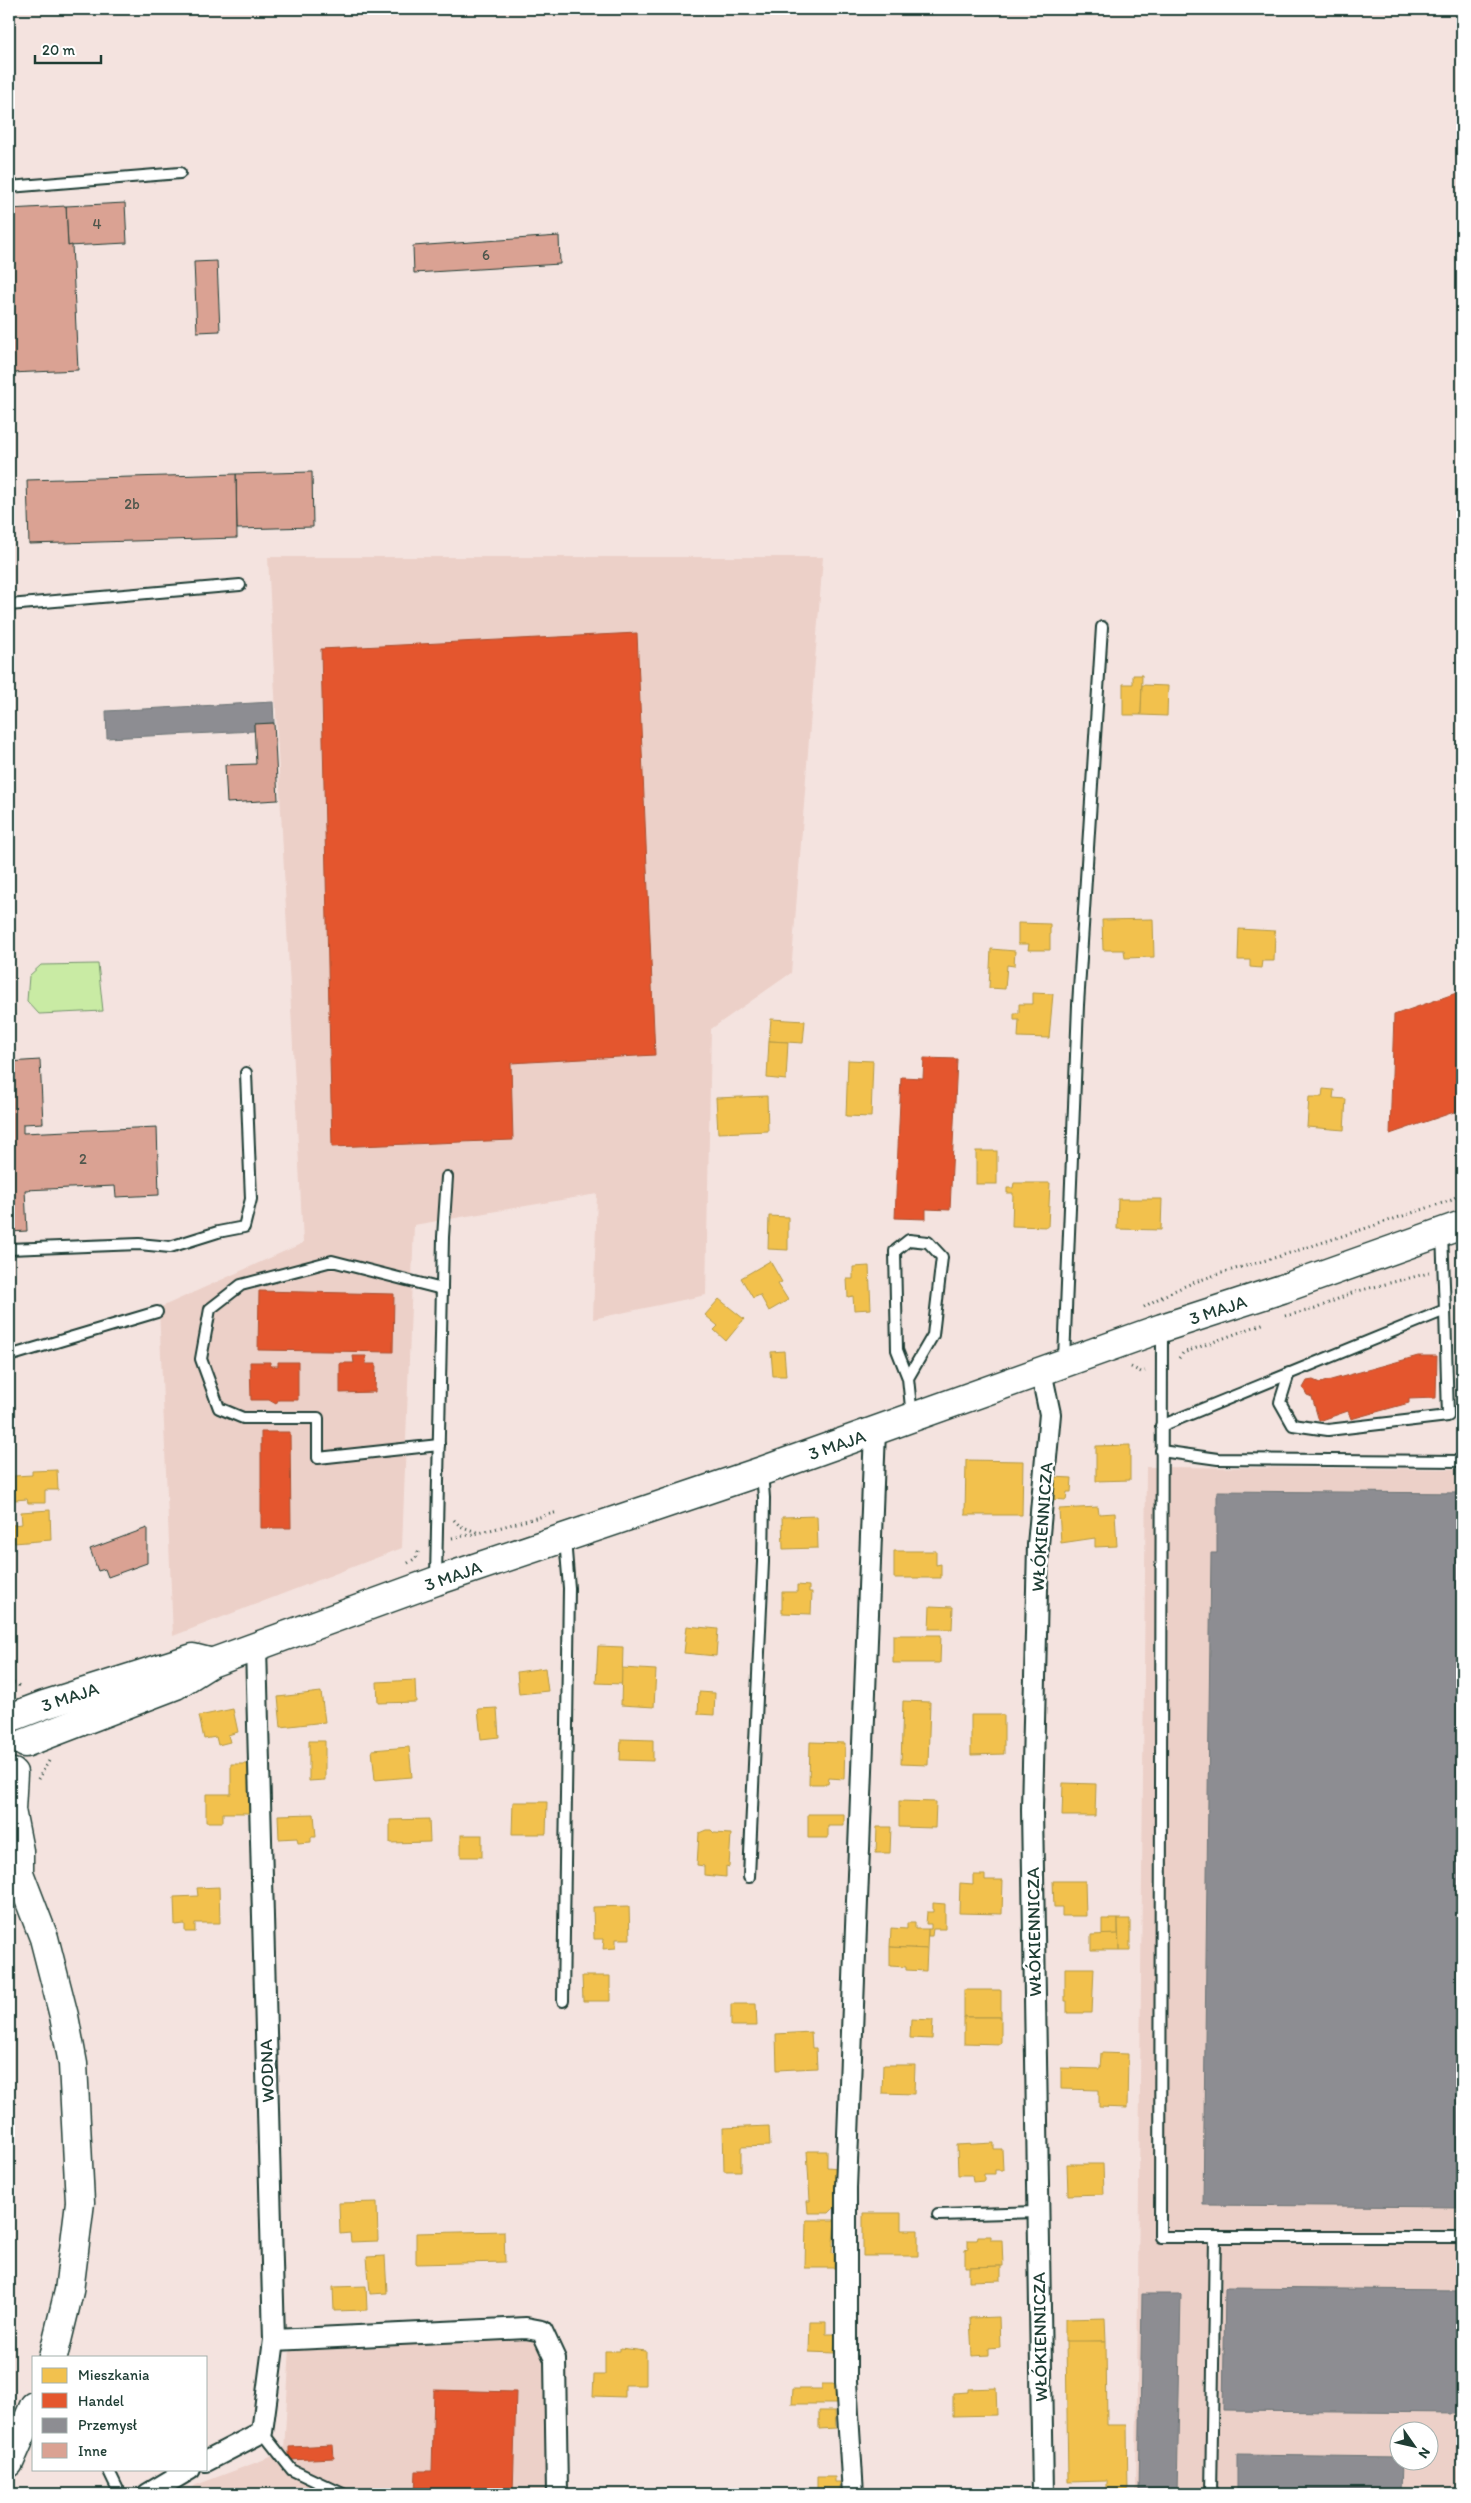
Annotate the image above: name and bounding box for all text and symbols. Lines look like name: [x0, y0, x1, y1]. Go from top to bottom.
scale bar: [35, 32, 101, 64]
text: 20 m: [42, 41, 76, 59]
house number: 4: [92, 215, 102, 233]
house number: 6: [482, 246, 490, 264]
house number: 2b: [124, 495, 140, 513]
house number: 2: [79, 1150, 87, 1168]
street label: 3 MAJA: [1186, 1290, 1250, 1330]
street label: 3 MAJA: [805, 1425, 869, 1465]
street label: WŁÓKIENNICZA: [1026, 1461, 1058, 1593]
street label: 3 MAJA: [421, 1556, 485, 1596]
street label: 3 MAJA: [38, 1677, 102, 1717]
street label: WŁÓKIENNICZA: [1022, 1866, 1046, 1997]
street label: WODNA: [255, 2038, 279, 2103]
street label: WŁÓKIENNICZA: [1028, 2271, 1052, 2402]
legend: [32, 2356, 208, 2470]
text: Mieszkania: [78, 2366, 150, 2384]
text: Handel: [78, 2392, 125, 2410]
text: Przemysł: [78, 2416, 138, 2434]
north arrow: [1388, 2420, 1438, 2470]
text: Inne: [78, 2442, 107, 2460]
text: N: [1415, 2444, 1434, 2462]

